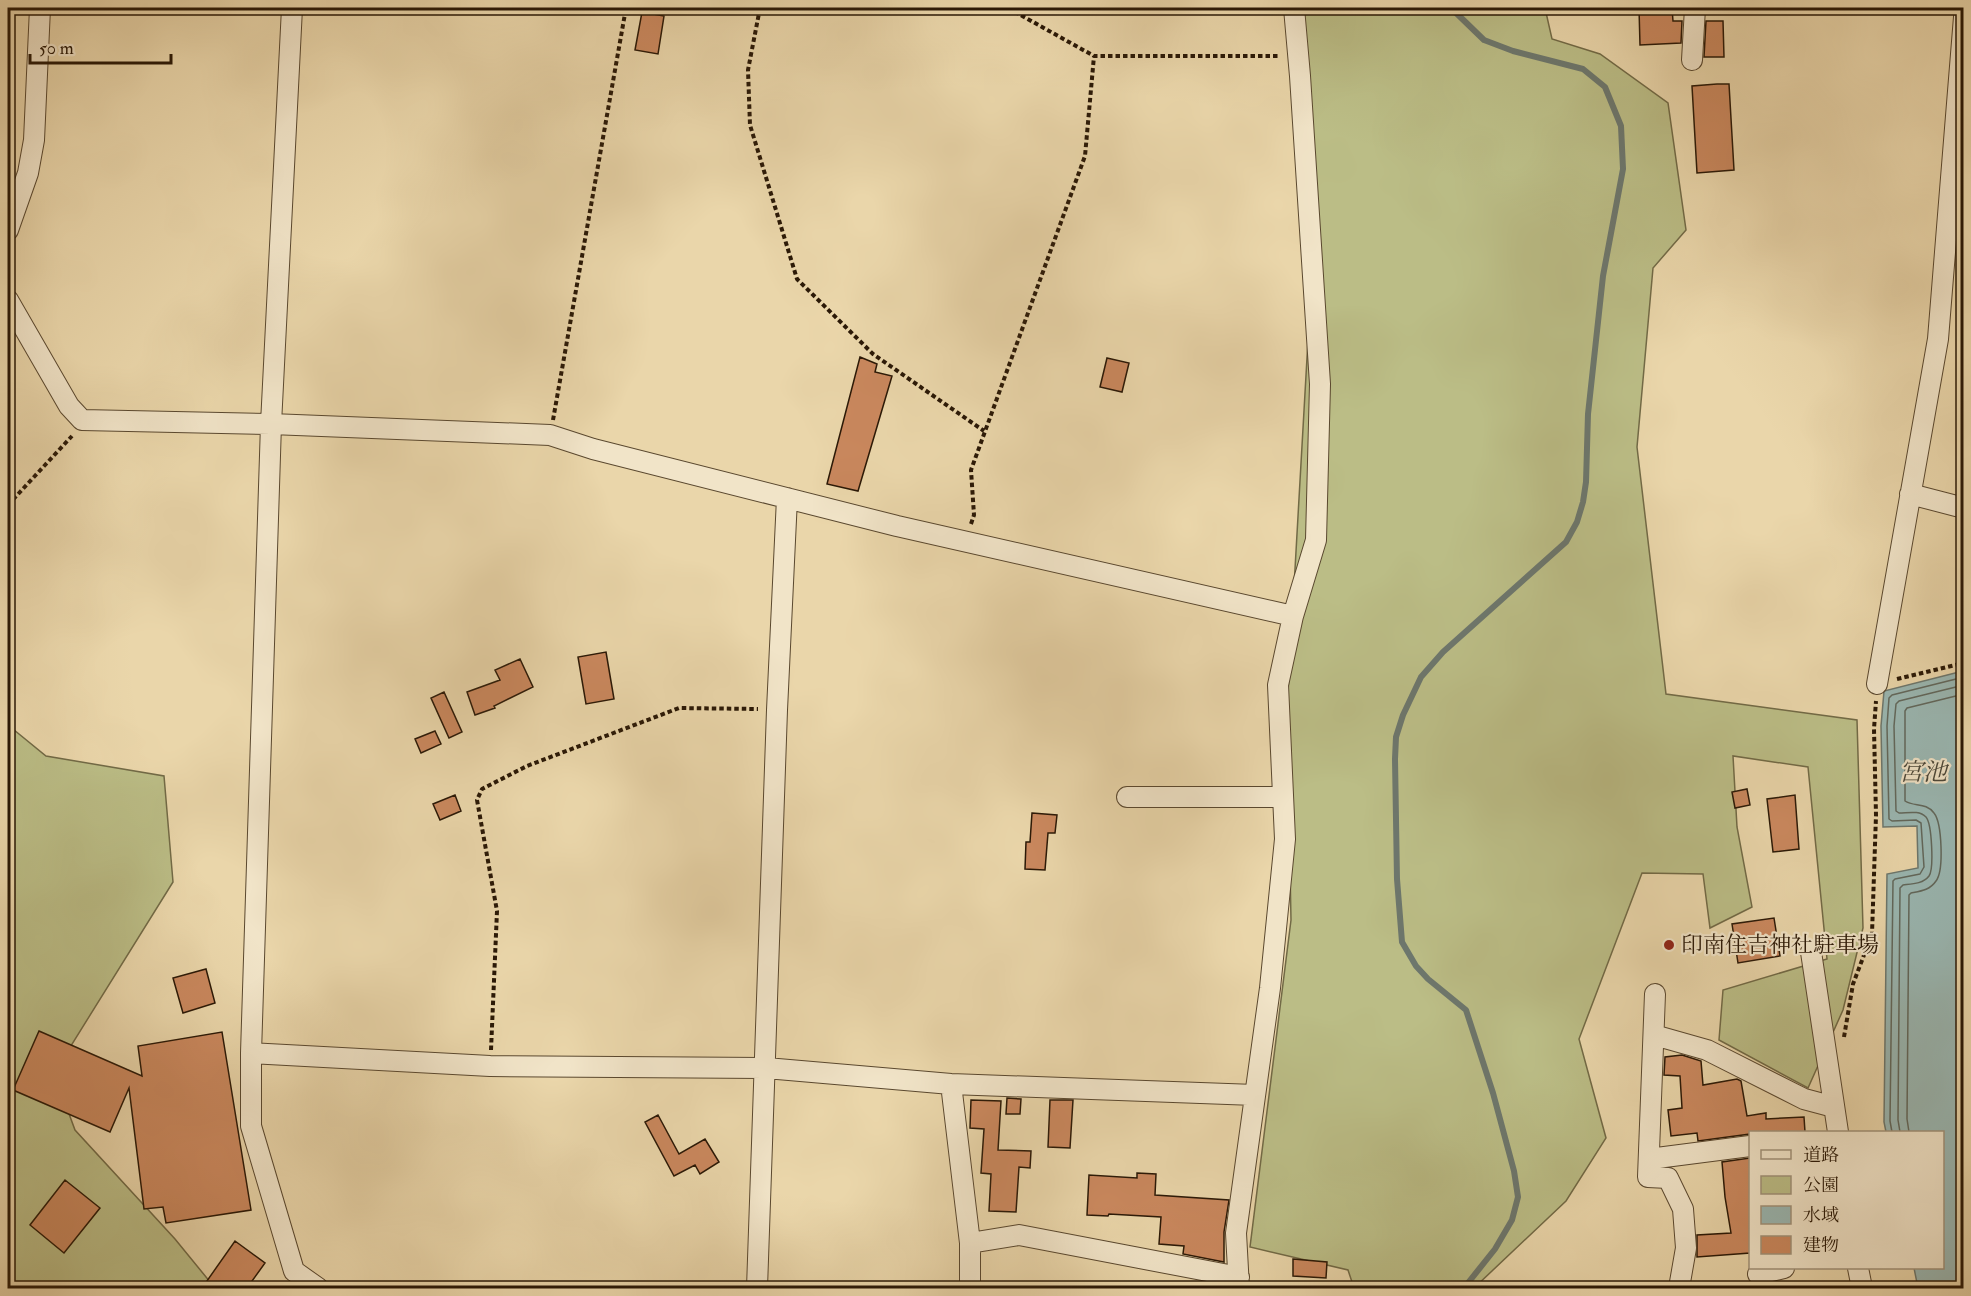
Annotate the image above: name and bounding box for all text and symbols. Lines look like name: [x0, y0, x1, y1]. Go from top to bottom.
scale bar: [30, 27, 171, 65]
text: 50 m: [39, 37, 74, 60]
water label: 宮池: [1899, 757, 1950, 788]
place label: 印南住吉神社駐車場: [1681, 931, 1879, 959]
marker: 印南住吉神社駐車場: [1662, 938, 1676, 952]
legend: [1749, 1131, 1944, 1269]
text: 道路: [1803, 1144, 1839, 1167]
text: 公園: [1803, 1174, 1839, 1197]
text: 水域: [1803, 1204, 1839, 1227]
text: 建物: [1803, 1234, 1839, 1257]

